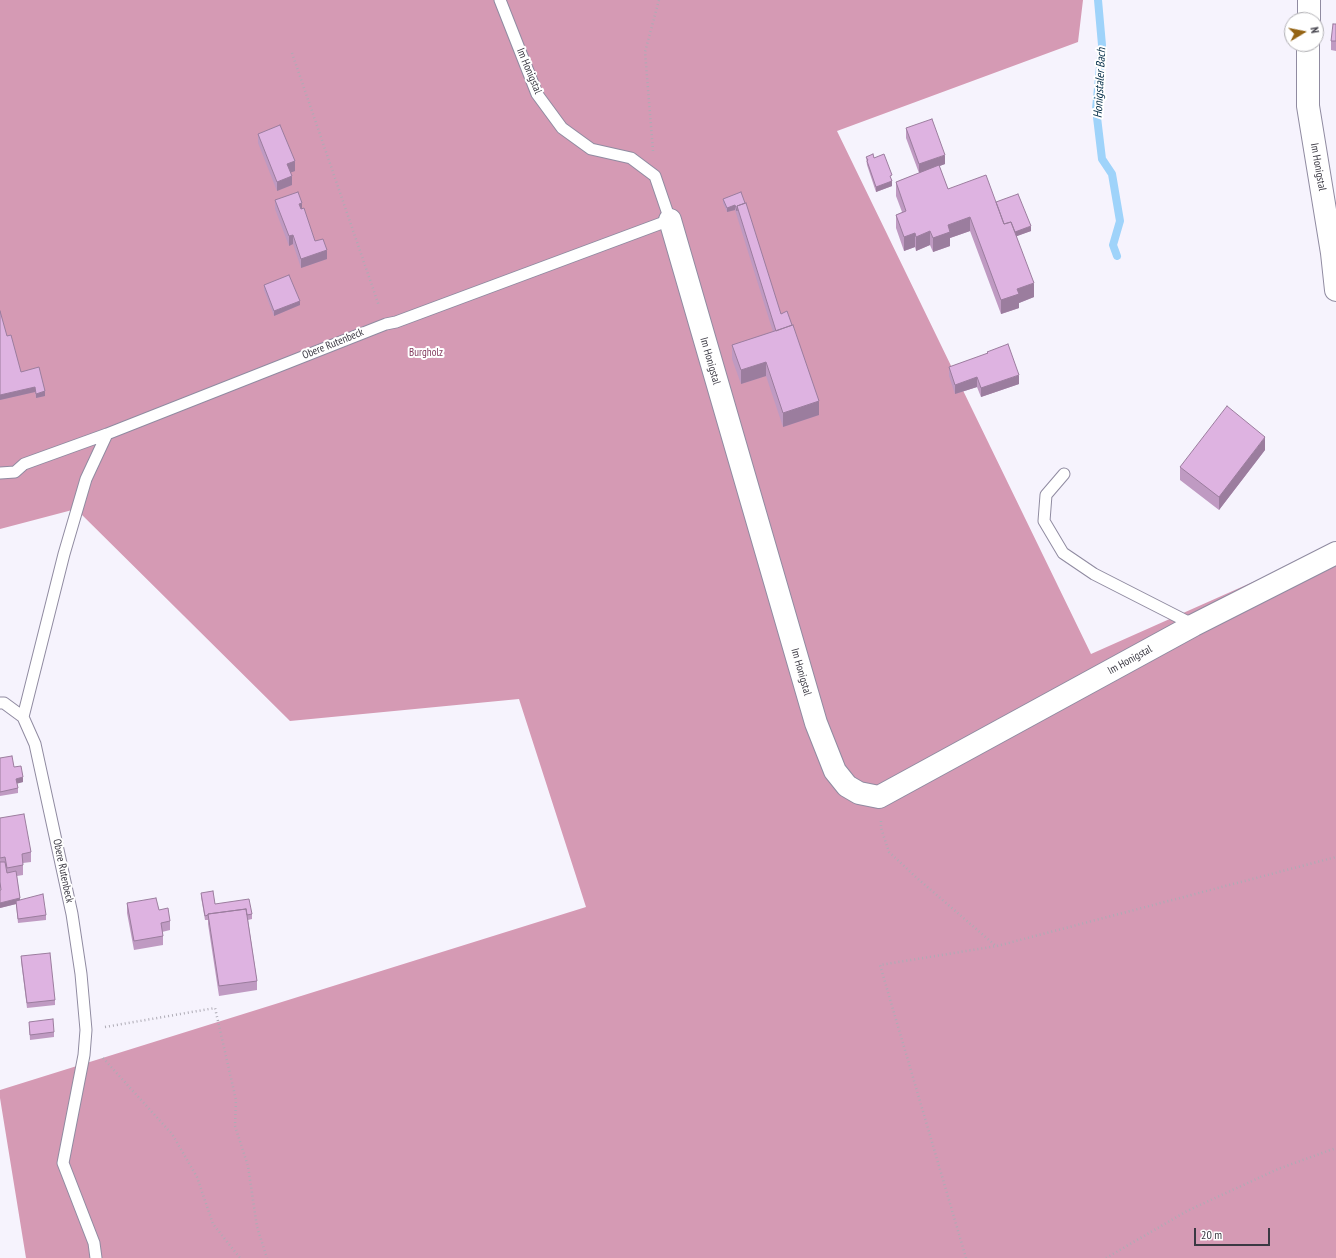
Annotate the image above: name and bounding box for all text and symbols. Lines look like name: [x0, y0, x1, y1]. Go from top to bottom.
north arrow: [1284, 12, 1324, 52]
text: N: [1307, 26, 1322, 34]
street label: Im Honigstal: [513, 46, 545, 96]
water label: Honigstaler Bach: [1091, 47, 1109, 119]
street label: Im Honigstal: [1307, 142, 1329, 192]
street label: Obere Rutenbeck: [300, 326, 366, 362]
street label: Im Honigstal: [697, 336, 723, 386]
park label: Burgholz: [409, 346, 443, 360]
street label: Im Honigstal: [1106, 643, 1154, 677]
street label: Im Honigstal: [788, 647, 814, 697]
street label: Obere Rutenbeck: [50, 838, 76, 904]
scale bar: [1196, 1220, 1272, 1246]
text: 20 m: [1201, 1227, 1222, 1242]

